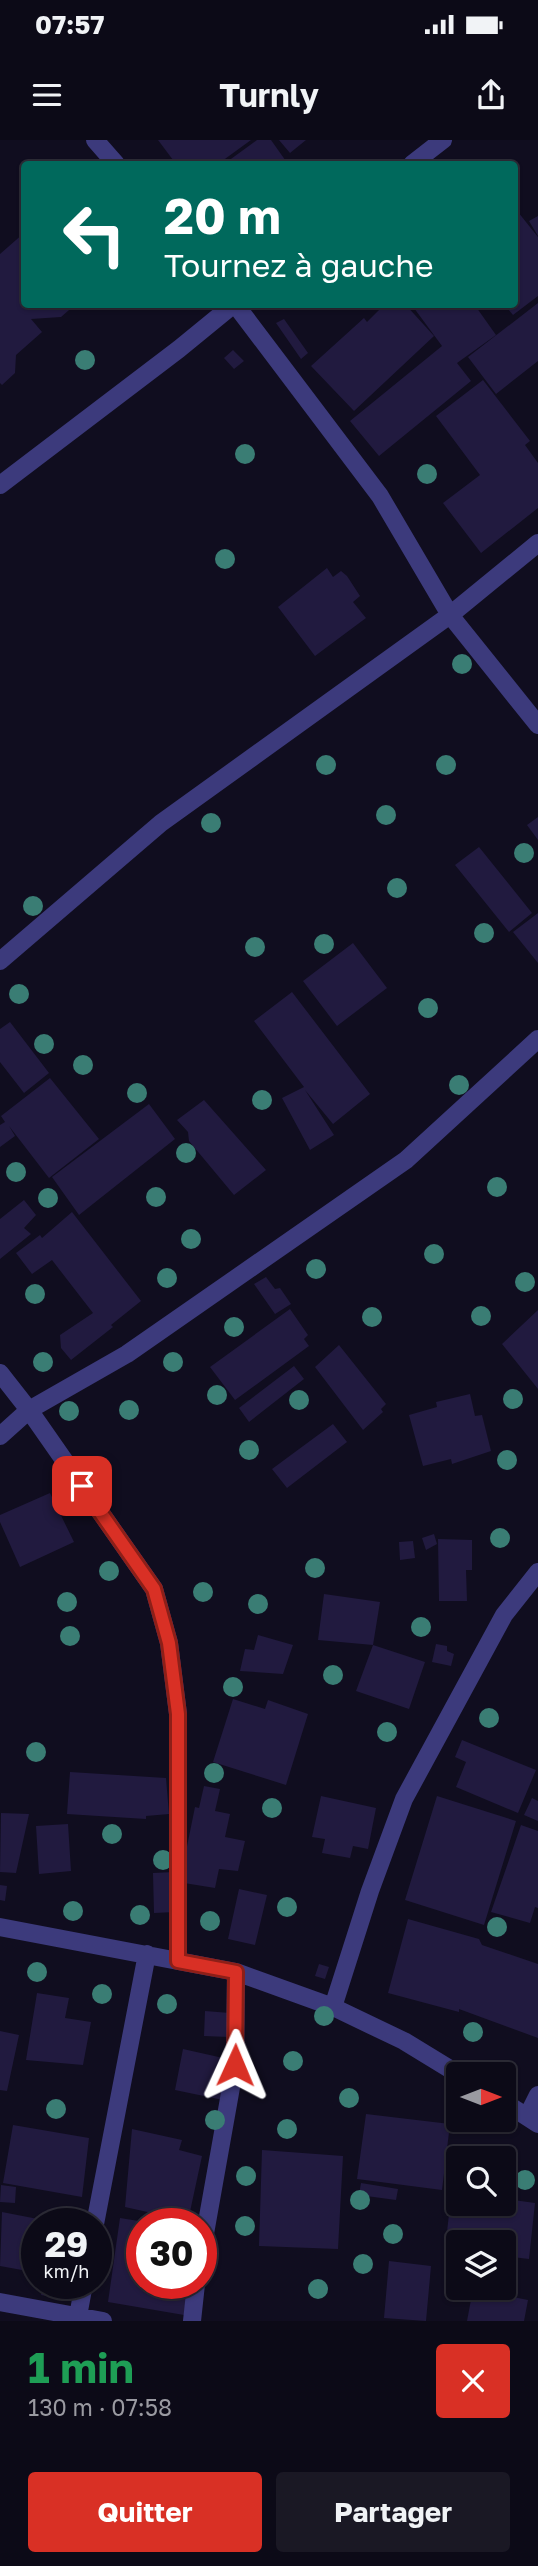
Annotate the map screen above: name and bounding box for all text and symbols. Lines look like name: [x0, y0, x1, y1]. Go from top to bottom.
text: 07:57: [35, 9, 104, 40]
icon: menu: [28, 76, 66, 114]
text: Turnly: [219, 76, 319, 114]
icon: share: [472, 76, 510, 114]
text: 20 m: [164, 186, 281, 245]
icon: left: [49, 189, 140, 280]
text: Tournez à gauche: [164, 246, 433, 284]
pin: [52, 1456, 112, 1516]
icon: arrive: [63, 1467, 101, 1505]
position arrow: [198, 2028, 272, 2102]
north arrow: [446, 2062, 516, 2132]
map controls: [446, 2062, 516, 2300]
button: search: [446, 2146, 516, 2216]
speed limit sign: 30: [126, 2208, 217, 2299]
text: 29: [45, 2223, 88, 2265]
button: layers: [446, 2230, 516, 2300]
text: km/h: [44, 2260, 89, 2282]
text: 1 min: [28, 2342, 134, 2392]
button: close: [436, 2344, 510, 2418]
text: 130 m · 07:58: [28, 2393, 172, 2421]
button: Quitter: [28, 2472, 262, 2552]
button: Partager: [276, 2472, 510, 2552]

